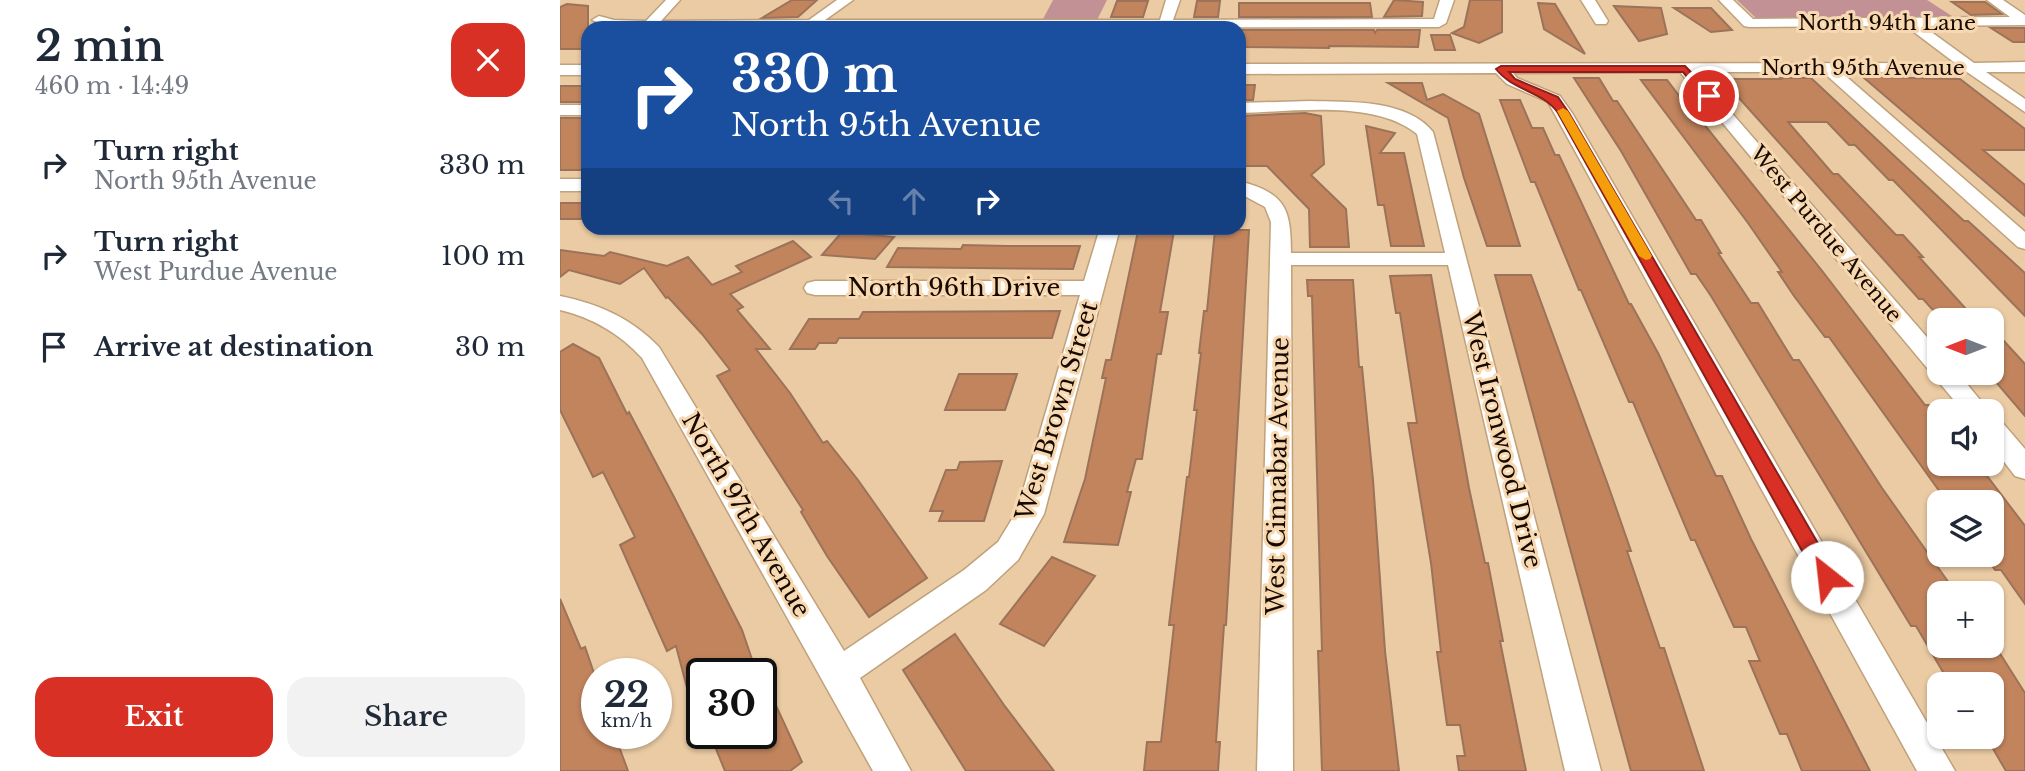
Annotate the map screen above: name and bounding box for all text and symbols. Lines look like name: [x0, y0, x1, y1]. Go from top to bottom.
street label: North 94th Lane: [1798, 10, 1976, 36]
text: 2 min: [35, 20, 164, 72]
button: close: [451, 23, 525, 97]
text: 330 m: [731, 44, 898, 105]
icon: right: [616, 49, 707, 140]
street label: North 95th Avenue: [1761, 55, 1965, 81]
pin: [1679, 66, 1739, 126]
text: 460 m · 14:49: [35, 72, 189, 100]
icon: arrive: [1690, 77, 1728, 115]
text: North 95th Avenue: [731, 105, 1041, 145]
text: Turn right: [94, 135, 239, 167]
street label: West Purdue Avenue: [1744, 140, 1907, 328]
icon: right: [35, 146, 73, 184]
text: 330 m: [439, 149, 525, 181]
text: North 95th Avenue: [94, 167, 317, 195]
icon: left: [822, 182, 860, 220]
icon: ahead: [895, 182, 933, 220]
icon: right: [968, 182, 1006, 220]
text: Turn right: [94, 226, 239, 258]
icon: right: [35, 237, 73, 275]
text: 100 m: [441, 240, 525, 272]
text: West Purdue Avenue: [94, 258, 338, 286]
street label: North 96th Drive: [848, 273, 1060, 302]
street label: West Brown Street: [1009, 298, 1104, 525]
street label: West Ironwood Drive: [1456, 308, 1548, 571]
north arrow: [1927, 308, 2004, 385]
map controls: [1927, 308, 2004, 749]
icon: arrive: [35, 328, 73, 366]
text: Arrive at destination: [94, 331, 374, 363]
text: 30 m: [455, 331, 525, 363]
street label: West Cinnabar Avenue: [1261, 337, 1294, 616]
button: sound: [1927, 399, 2004, 476]
street label: North 97th Avenue: [676, 408, 817, 622]
button: layers: [1927, 490, 2004, 567]
position arrow: [1790, 540, 1864, 614]
button: +: [1927, 581, 2004, 658]
speed limit sign: 30: [686, 658, 777, 749]
button: −: [1927, 672, 2004, 749]
text: 22: [604, 673, 649, 716]
button: Exit: [35, 677, 273, 757]
button: Share: [287, 677, 525, 757]
text: km/h: [601, 710, 652, 732]

